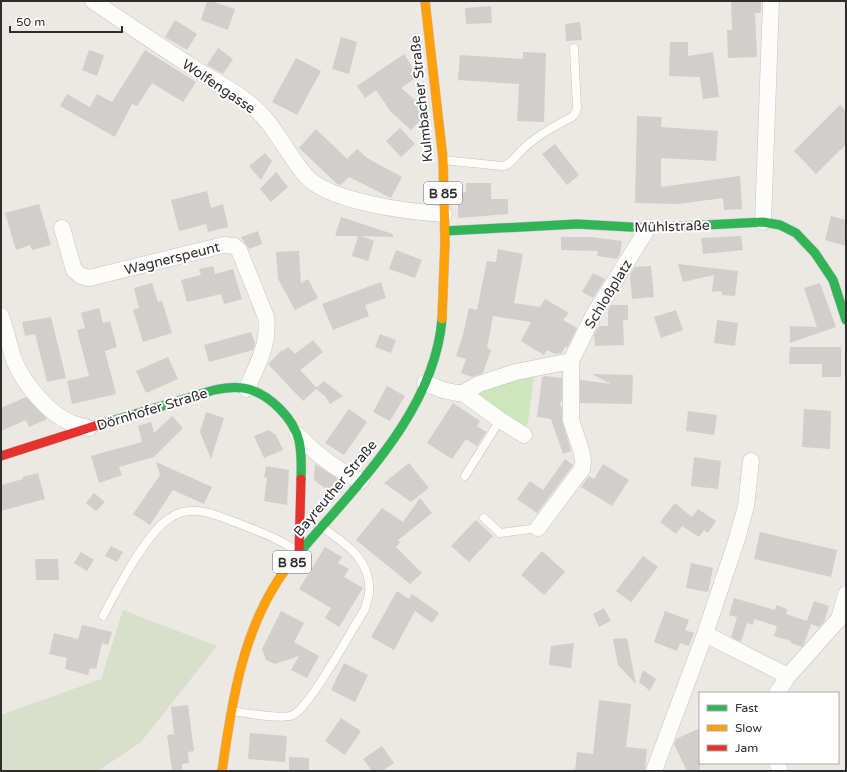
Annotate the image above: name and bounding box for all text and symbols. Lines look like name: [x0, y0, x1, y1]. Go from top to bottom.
scale bar: [10, 8, 122, 34]
text: 50 m: [16, 15, 45, 29]
street label: Kulmbacher Straße: [406, 35, 437, 163]
street label: Wolfengasse: [179, 56, 259, 117]
road number: B 85: [424, 182, 462, 204]
street label: Mühlstraße: [634, 217, 710, 236]
street label: Wagnerspeunt: [123, 238, 222, 279]
street label: Schloßplatz: [581, 257, 636, 332]
street label: Dörnhofer Straße: [95, 385, 210, 434]
street label: Bayreuther Straße: [290, 437, 381, 540]
road number: B 85: [273, 551, 311, 573]
legend: [699, 692, 839, 764]
text: Fast: [735, 701, 759, 715]
text: Slow: [735, 721, 762, 735]
text: Jam: [735, 741, 758, 755]

